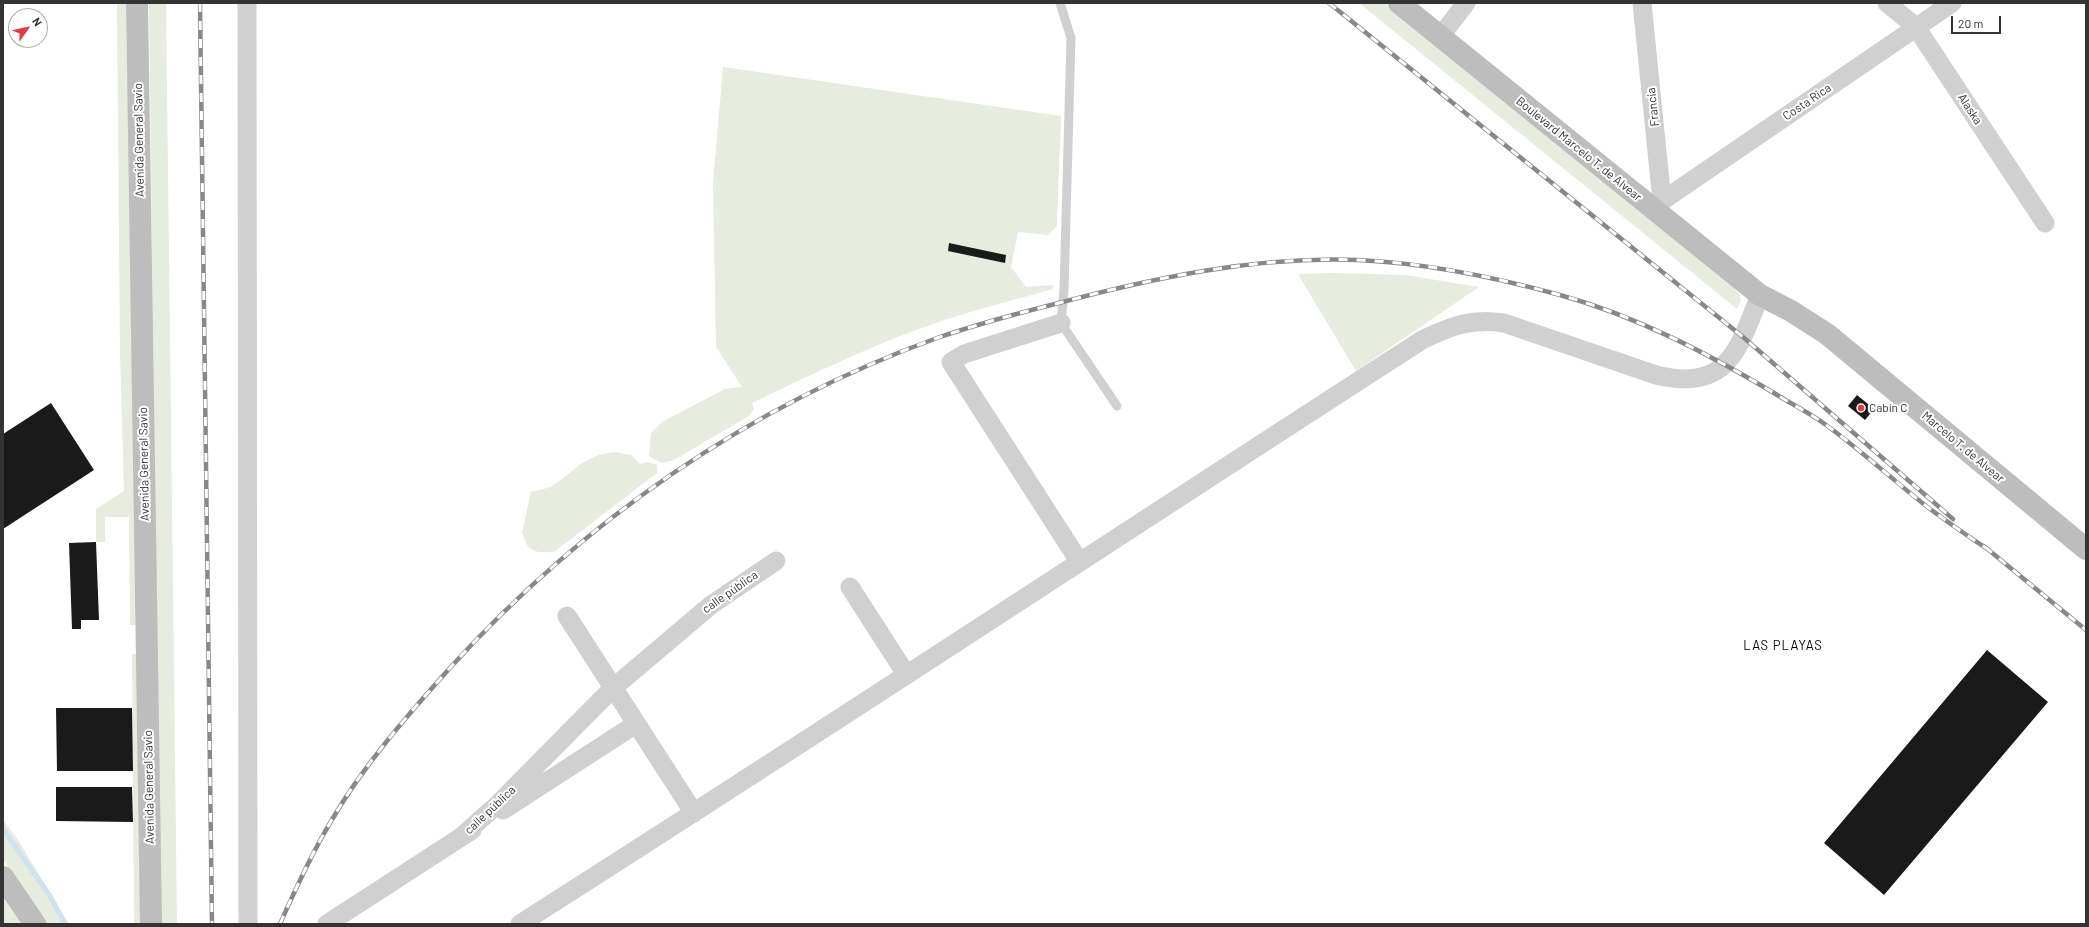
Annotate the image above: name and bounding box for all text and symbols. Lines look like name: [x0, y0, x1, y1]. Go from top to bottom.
north arrow: [8, 8, 48, 48]
scale bar: [1953, 8, 2003, 34]
text: N: [30, 15, 45, 28]
text: 20 m: [1958, 16, 1984, 30]
street label: Costa Rica: [1780, 81, 1834, 123]
street label: Avenida General Savio: [131, 83, 147, 197]
street label: Francia: [1644, 87, 1662, 127]
street label: Alaska: [1955, 91, 1985, 127]
street label: Boulevard Marcelo T. de Alvear: [1513, 94, 1645, 204]
place label: Cabín C: [1869, 401, 1908, 415]
marker: Cabín C: [1856, 403, 1866, 413]
street label: Avenida General Savio: [136, 407, 152, 521]
street label: Marcelo T. de Alvear: [1919, 408, 2007, 486]
street label: calle pública: [699, 568, 761, 616]
district label: LAS PLAYAS: [1743, 638, 1823, 654]
street label: Avenida General Savio: [141, 730, 157, 844]
street label: calle pública: [461, 783, 519, 837]

